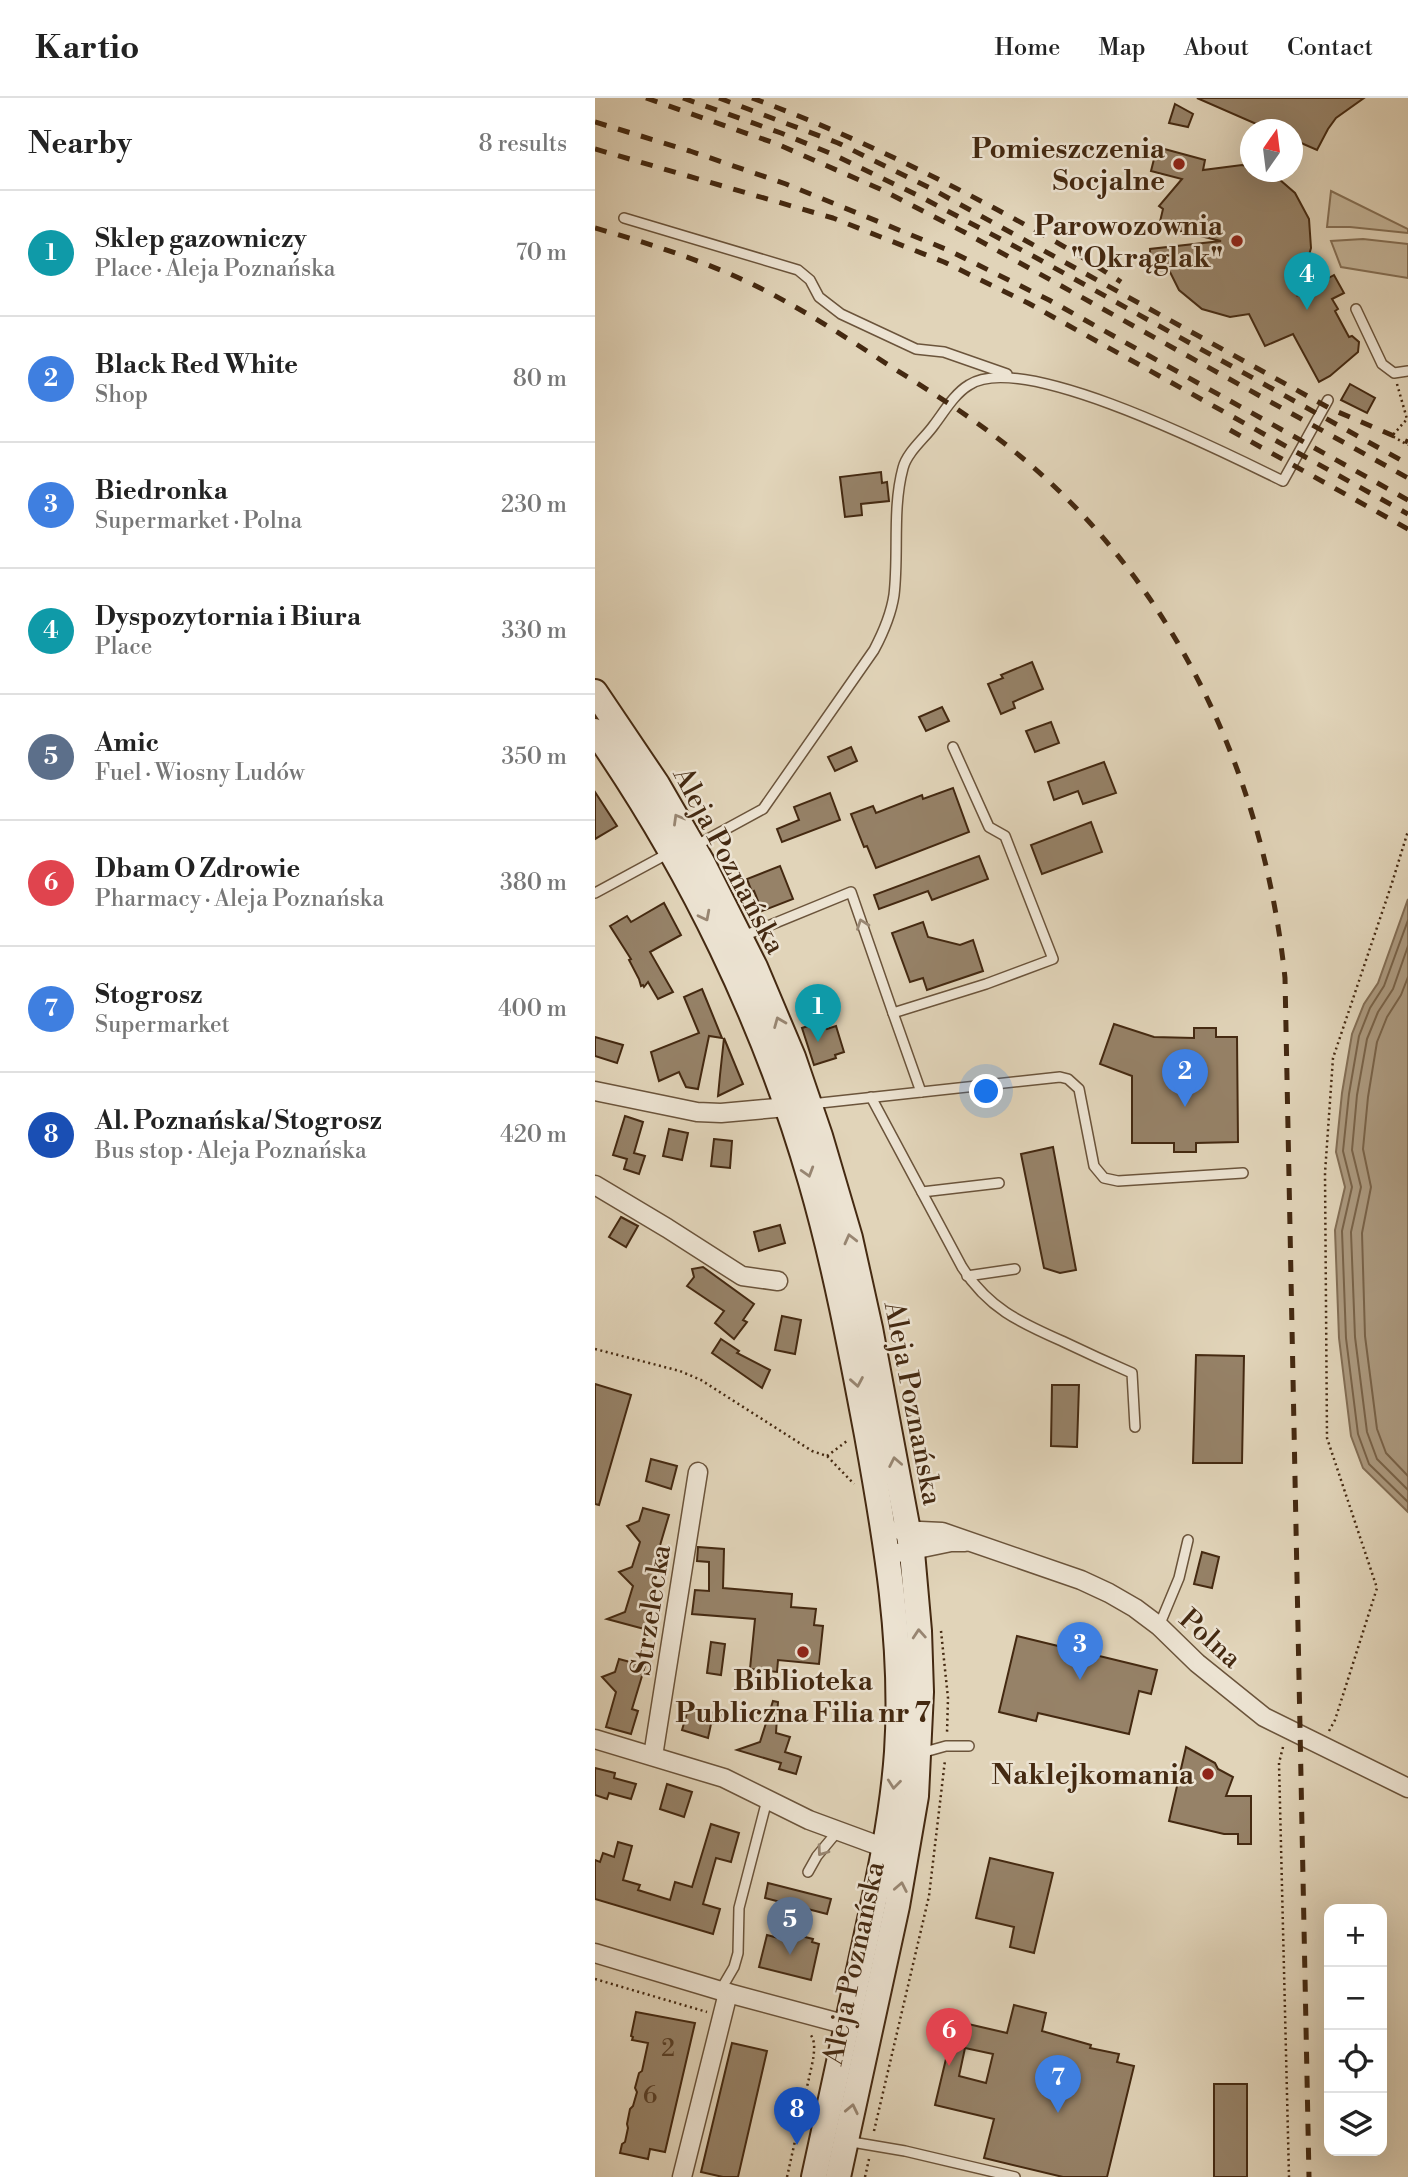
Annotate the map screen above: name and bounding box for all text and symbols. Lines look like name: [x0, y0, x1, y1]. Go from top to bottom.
text: Kartio: [35, 28, 139, 69]
text: Home: [995, 33, 1060, 63]
text: Map: [1098, 33, 1146, 63]
text: About: [1184, 33, 1249, 63]
text: Contact: [1287, 33, 1373, 63]
north arrow: [1240, 119, 1303, 182]
text: Nearby: [28, 125, 132, 163]
text: 8 results: [479, 130, 567, 158]
place label: Pomieszczenia Socjalne: [972, 132, 1166, 199]
marker: Pomieszczenia Socjalne: [1171, 156, 1187, 172]
place label: Parowozownia "Okrąglak": [1034, 209, 1224, 276]
text: Sklep gazowniczy: [95, 223, 307, 255]
marker: Parowozownia "Okrąglak": [1229, 233, 1245, 249]
text: 1: [45, 239, 57, 267]
text: 70 m: [516, 239, 567, 267]
pin: 4: [1284, 252, 1330, 310]
text: Place · Aleja Poznańska: [95, 255, 336, 283]
text: Black Red White: [95, 349, 298, 381]
text: 2: [44, 365, 58, 393]
text: 80 m: [513, 365, 567, 393]
text: Shop: [95, 381, 148, 409]
text: Biedronka: [95, 475, 228, 507]
text: 3: [44, 491, 58, 519]
text: 230 m: [501, 491, 567, 519]
text: Supermarket · Polna: [95, 507, 302, 535]
text: Dyspozytornia i Biura: [95, 601, 361, 633]
text: 4: [43, 617, 59, 645]
text: 330 m: [501, 617, 567, 645]
text: Place: [95, 633, 152, 661]
text: Amic: [95, 727, 159, 759]
text: 5: [44, 743, 58, 771]
text: 350 m: [501, 743, 567, 771]
text: Fuel · Wiosny Ludów: [95, 759, 305, 787]
street label: Aleja Poznańska: [664, 760, 793, 961]
one-way arrow: [673, 813, 686, 826]
text: Dbam O Zdrowie: [95, 853, 300, 885]
text: 6: [44, 869, 58, 897]
text: 380 m: [500, 869, 567, 897]
text: Pharmacy · Aleja Poznańska: [95, 885, 384, 913]
one-way arrow: [697, 909, 711, 921]
one-way arrow: [856, 919, 870, 931]
text: Stogrosz: [95, 979, 202, 1011]
pin: 1: [795, 984, 841, 1042]
text: 7: [44, 995, 58, 1023]
text: 400 m: [498, 995, 567, 1023]
text: Supermarket: [95, 1011, 230, 1039]
one-way arrow: [773, 1017, 787, 1029]
pin: 2: [1162, 1049, 1208, 1107]
your location: [969, 1074, 1003, 1108]
text: Al. Poznańska/ Stogrosz: [95, 1105, 382, 1137]
text: 8: [44, 1121, 58, 1149]
text: 420 m: [500, 1121, 567, 1149]
text: Bus stop · Aleja Poznańska: [95, 1137, 367, 1165]
one-way arrow: [799, 1165, 814, 1177]
one-way arrow: [844, 1233, 858, 1245]
street label: Aleja Poznańska: [875, 1297, 950, 1509]
one-way arrow: [849, 1377, 864, 1388]
one-way arrow: [888, 1456, 903, 1468]
street label: Strzelecka: [624, 1542, 679, 1678]
street label: Polna: [1171, 1602, 1249, 1677]
pin: 3: [1057, 1622, 1103, 1680]
one-way arrow: [912, 1628, 927, 1639]
marker: Biblioteka Publiczna Filia nr 7: [795, 1644, 811, 1660]
place label: Biblioteka Publiczna Filia nr 7: [675, 1664, 931, 1731]
place label: Naklejkomania: [991, 1758, 1195, 1793]
marker: Naklejkomania: [1200, 1766, 1216, 1782]
one-way arrow: [887, 1779, 902, 1790]
one-way arrow: [818, 1843, 830, 1856]
street label: Aleja Poznańska: [816, 1858, 893, 2069]
one-way arrow: [892, 1881, 907, 1893]
pin: 5: [767, 1897, 813, 1955]
map controls: [1324, 1904, 1387, 2156]
button: +: [1324, 1904, 1387, 1967]
button: −: [1324, 1967, 1387, 2030]
pin: 6: [926, 2008, 972, 2066]
button: locate: [1324, 2030, 1387, 2093]
house number: 2: [661, 2034, 675, 2064]
pin: 7: [1035, 2055, 1081, 2113]
house number: 6: [643, 2081, 657, 2111]
pin: 8: [774, 2087, 820, 2145]
button: layers: [1324, 2093, 1387, 2156]
one-way arrow: [844, 2103, 859, 2115]

